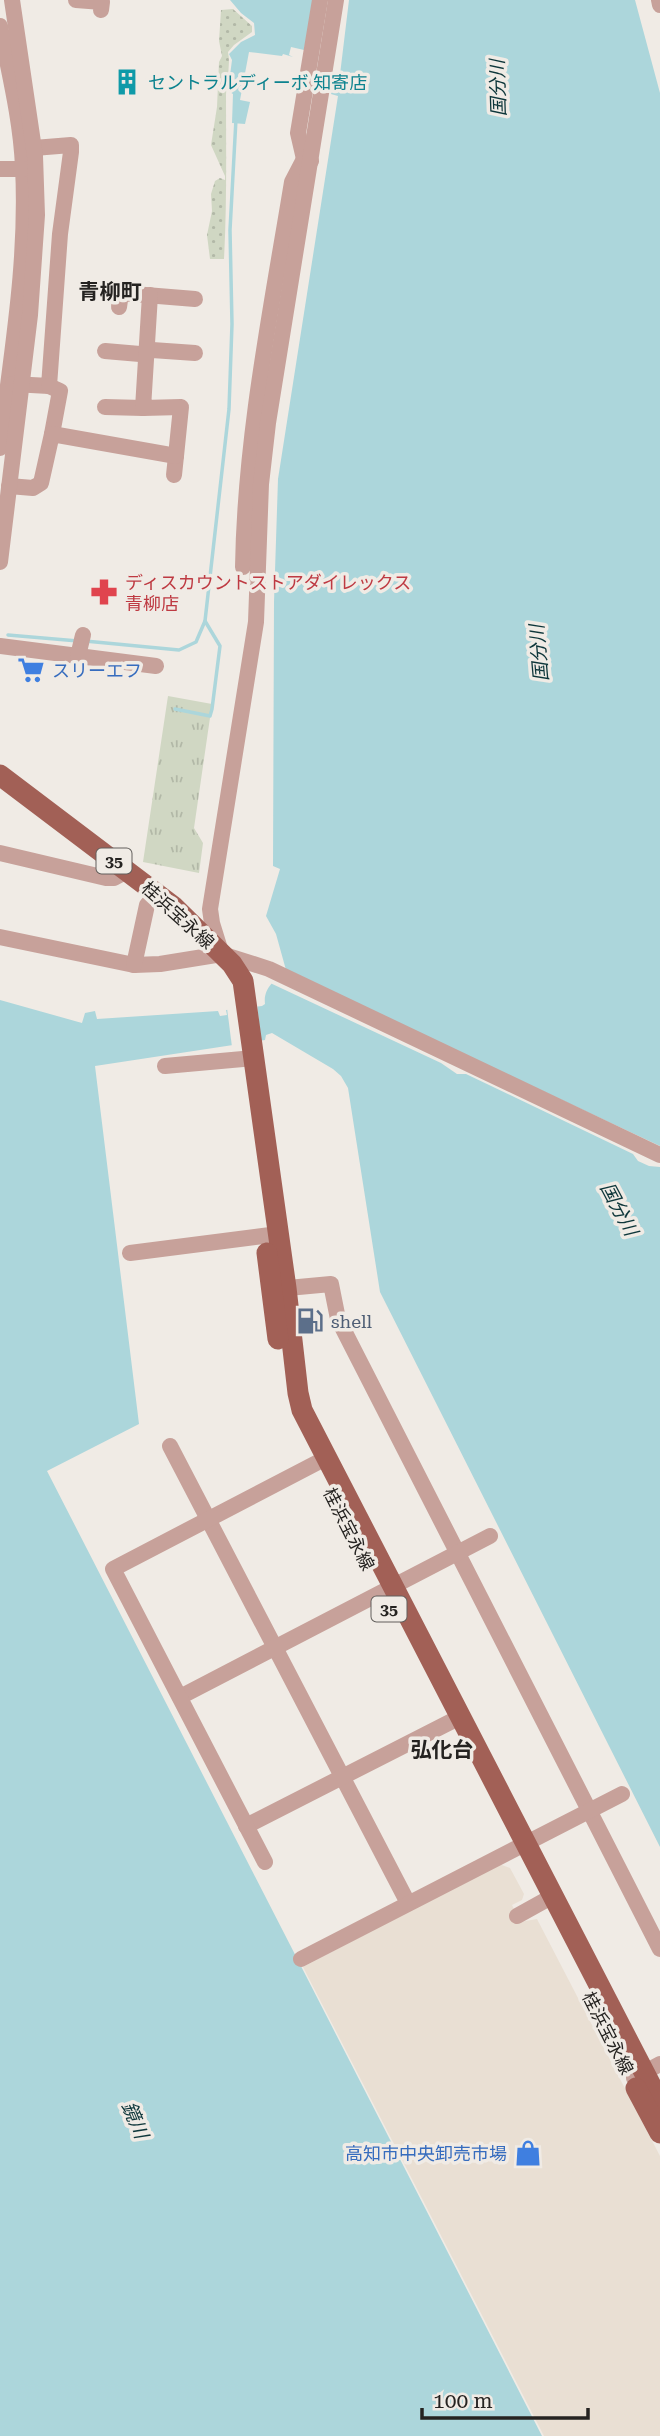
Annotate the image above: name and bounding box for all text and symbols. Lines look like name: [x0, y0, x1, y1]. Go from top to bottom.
water label: 国分川: [485, 57, 510, 117]
building icon: セントラルディーボ 知寄店: [112, 67, 142, 97]
place label: セントラルディーボ 知寄店: [148, 72, 367, 93]
district label: 青柳町: [79, 280, 142, 304]
place label: ディスカウントストアダイレックス 青柳店: [125, 572, 411, 614]
pharmacy icon: ディスカウントストアダイレックス 青柳店: [89, 577, 119, 607]
water label: 国分川: [525, 622, 553, 682]
supermarket icon: スリーエフ: [16, 655, 46, 685]
place label: スリーエフ: [52, 660, 142, 681]
road number: 35: [96, 848, 132, 874]
street label: 桂浜宝永線: [138, 877, 218, 953]
water label: 国分川: [595, 1178, 643, 1241]
fuel station icon: shell: [295, 1306, 325, 1336]
place label: shell: [331, 1311, 372, 1332]
street label: 桂浜宝永線: [319, 1484, 379, 1574]
road number: 35: [372, 1596, 406, 1622]
district label: 弘化台: [411, 1738, 474, 1762]
street label: 桂浜宝永線: [578, 1988, 638, 2078]
water label: 鏡川: [117, 2098, 154, 2144]
shop icon: 高知市中央卸売市場: [513, 2138, 543, 2168]
place label: 高知市中央卸売市場: [345, 2143, 507, 2164]
scale bar: [422, 2376, 588, 2420]
text: 100 m: [433, 2389, 493, 2413]

